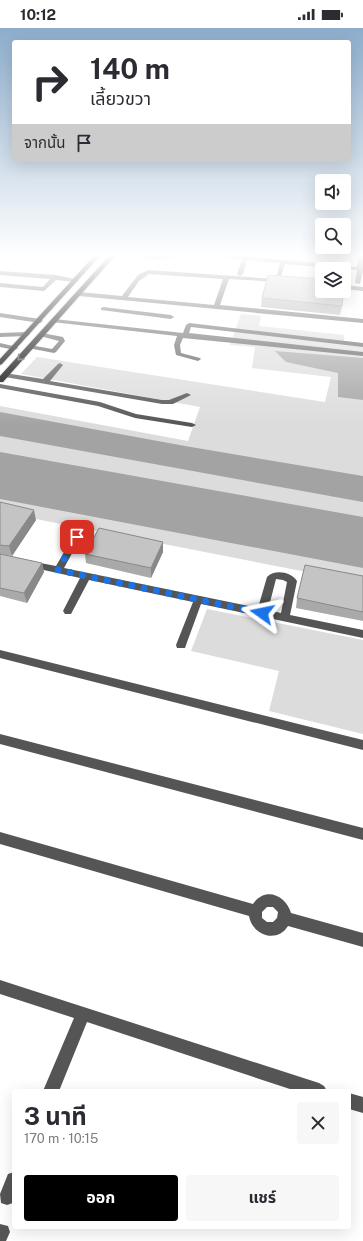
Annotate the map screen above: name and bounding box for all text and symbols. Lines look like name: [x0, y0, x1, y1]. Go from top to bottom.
text: 10:12: [20, 6, 56, 23]
text: 140 m: [90, 52, 170, 85]
icon: right: [24, 56, 76, 108]
text: เลี้ยวขวา: [90, 88, 151, 109]
icon: arrive: [73, 132, 95, 154]
text: จากนั้น: [24, 134, 65, 151]
map controls: [315, 174, 351, 298]
button: sound: [315, 174, 351, 210]
button: search: [315, 218, 351, 254]
button: layers: [315, 262, 351, 298]
one-way arrow: [18, 353, 25, 361]
pin: [60, 520, 94, 554]
icon: arrive: [66, 526, 88, 548]
position arrow: [241, 592, 283, 634]
text: 3 นาที: [24, 1102, 87, 1130]
button: close: [297, 1102, 339, 1144]
text: 170 m · 10:15: [24, 1131, 98, 1146]
button: ออก: [24, 1175, 178, 1221]
button: แชร์: [186, 1175, 339, 1221]

